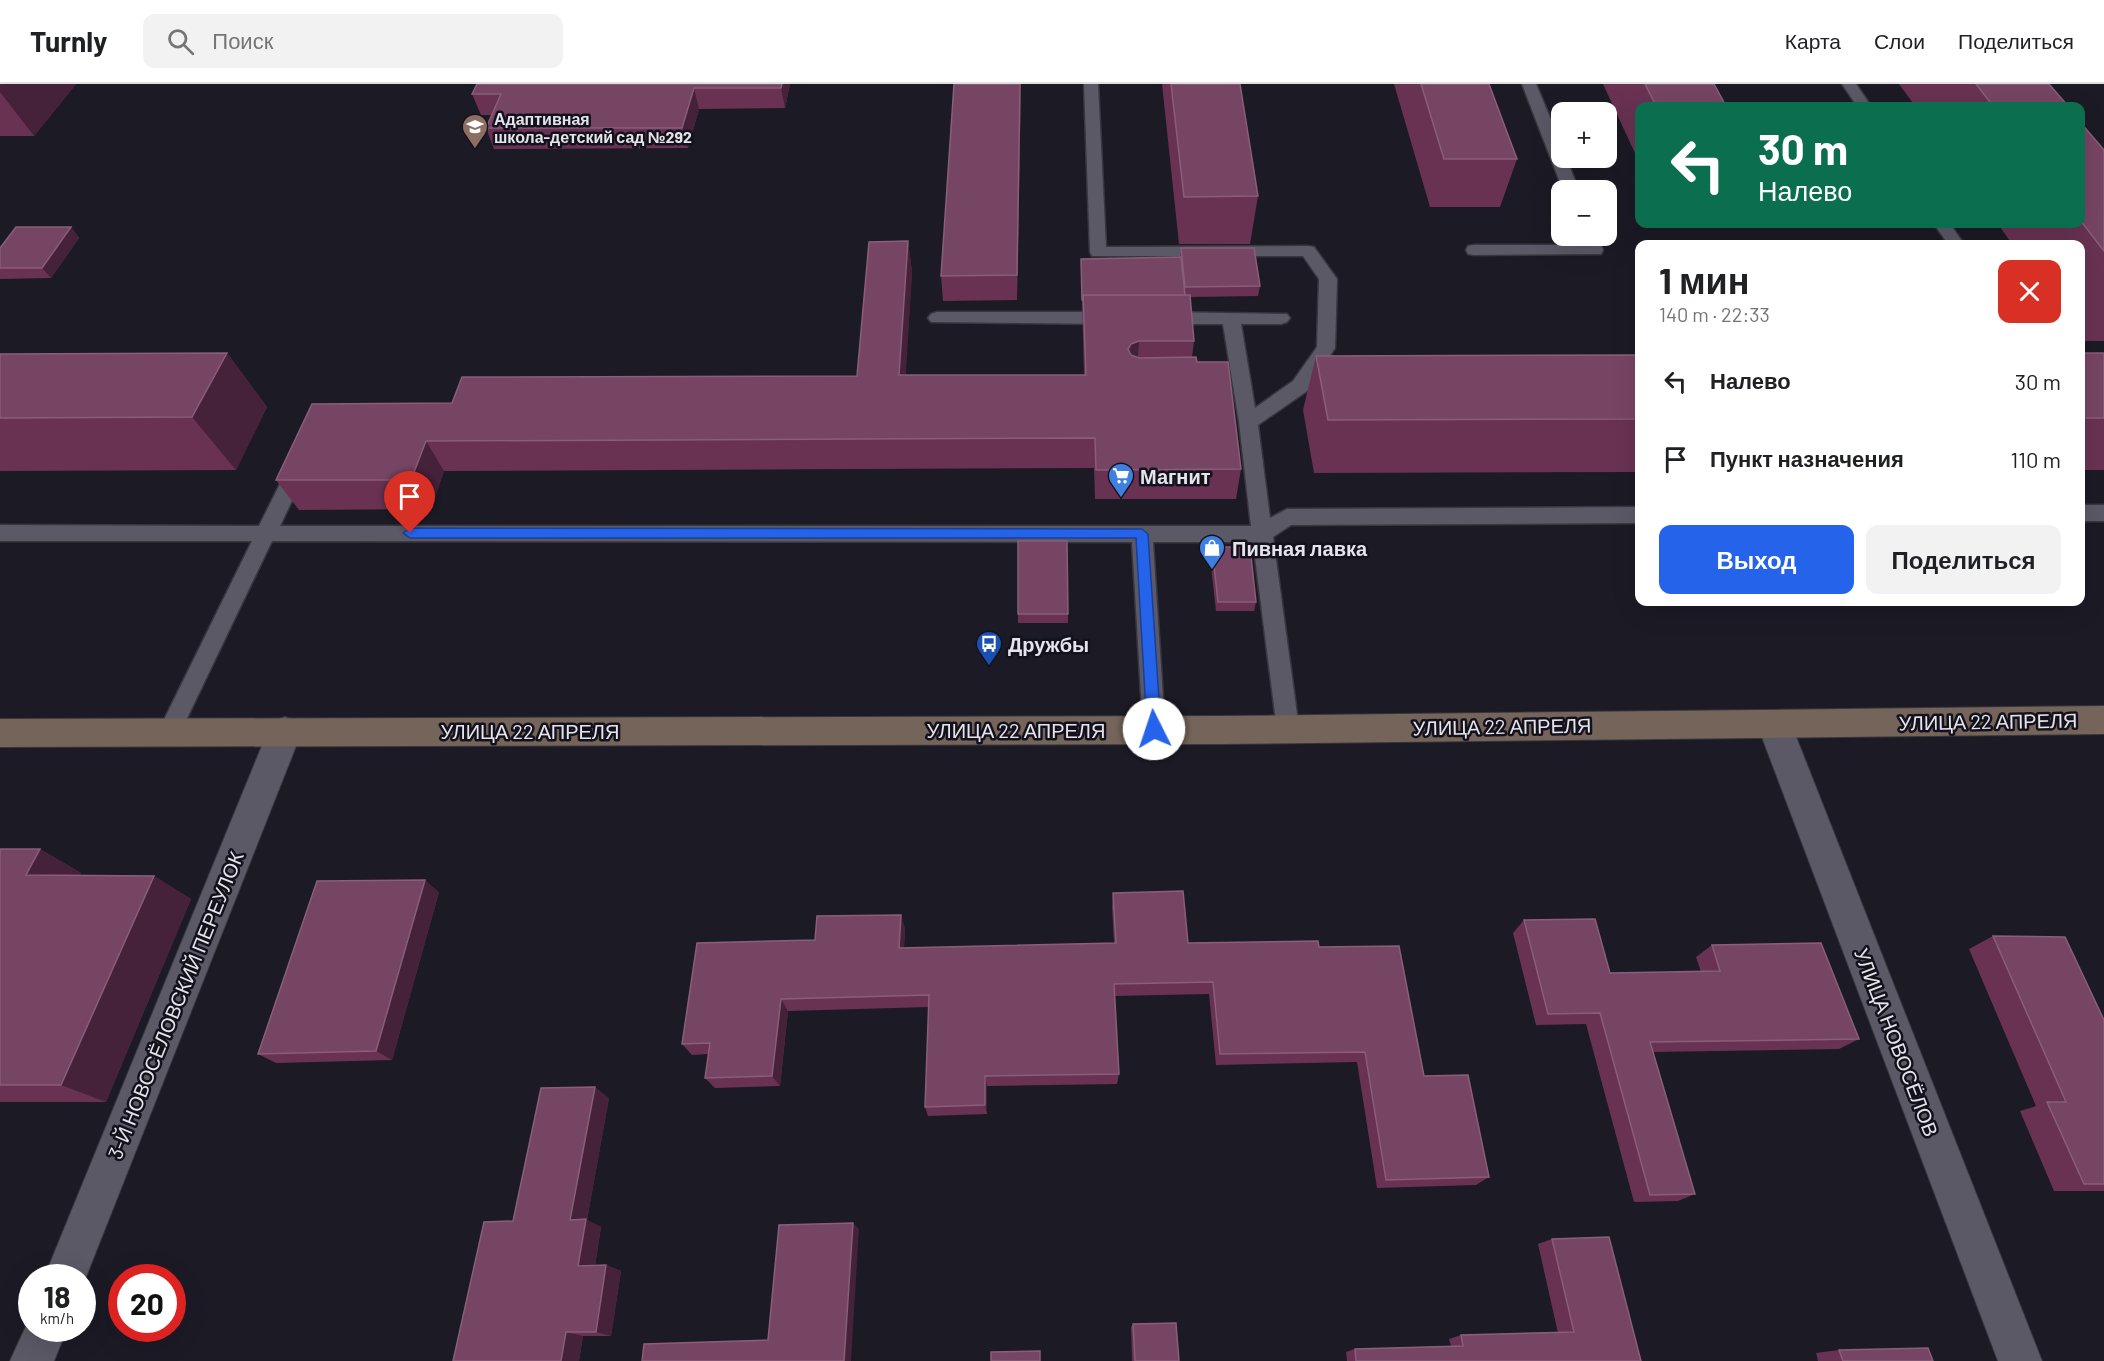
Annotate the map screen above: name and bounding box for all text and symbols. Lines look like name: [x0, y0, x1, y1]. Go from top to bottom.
search box: [143, 14, 563, 68]
text: Turnly: [30, 24, 107, 58]
icon: search: [164, 25, 197, 58]
text: Поиск: [212, 27, 273, 53]
text: Карта: [1785, 28, 1841, 53]
text: Слои: [1874, 28, 1925, 53]
text: Поделиться: [1958, 28, 2074, 53]
map controls: [1551, 102, 1617, 246]
button: +: [1551, 102, 1617, 168]
place label: Адаптивная школа-детский сад №292: [494, 109, 692, 146]
school or university icon: Адаптивная школа-детский сад №292: [460, 112, 490, 150]
text: 30 m: [1758, 123, 1848, 173]
icon: left: [1659, 126, 1737, 204]
text: Налево: [1758, 174, 1852, 206]
button: −: [1551, 180, 1617, 246]
text: 1 мин: [1659, 258, 1749, 301]
button: close: [1998, 260, 2061, 323]
text: 140 m · 22:33: [1659, 302, 1770, 326]
icon: left: [1659, 365, 1692, 398]
text: Налево: [1710, 367, 1791, 393]
text: 30 m: [2015, 368, 2061, 394]
icon: arrive: [1659, 443, 1692, 476]
text: Пункт назначения: [1710, 445, 1904, 471]
text: 110 m: [2011, 446, 2061, 472]
supermarket icon: Магнит: [1106, 461, 1136, 499]
place label: Магнит: [1140, 464, 1211, 488]
pin: [384, 471, 435, 533]
icon: arrive: [393, 480, 426, 513]
button: Выход: [1659, 525, 1854, 594]
button: Поделиться: [1866, 525, 2061, 594]
shop icon: Пивная лавка: [1197, 533, 1227, 571]
place label: Пивная лавка: [1232, 536, 1368, 560]
bus stop icon: Дружбы: [974, 629, 1004, 667]
place label: Дружбы: [1008, 632, 1089, 656]
position arrow: [1122, 697, 1186, 761]
street label: УЛИЦА 22 АПРЕЛЯ: [1898, 707, 2078, 735]
street label: УЛИЦА 22 АПРЕЛЯ: [1412, 712, 1592, 740]
street label: УЛИЦА 22 АПРЕЛЯ: [927, 718, 1105, 742]
street label: УЛИЦА 22 АПРЕЛЯ: [441, 719, 619, 743]
street label: 3-Й НОВОСЁЛОВСКИЙ ПЕРЕУЛОК: [102, 847, 248, 1162]
street label: УЛИЦА НОВОСЁЛОВ: [1850, 944, 1944, 1140]
speed limit sign: 20: [108, 1264, 186, 1342]
text: 18: [44, 1278, 70, 1314]
text: km/h: [40, 1309, 74, 1327]

